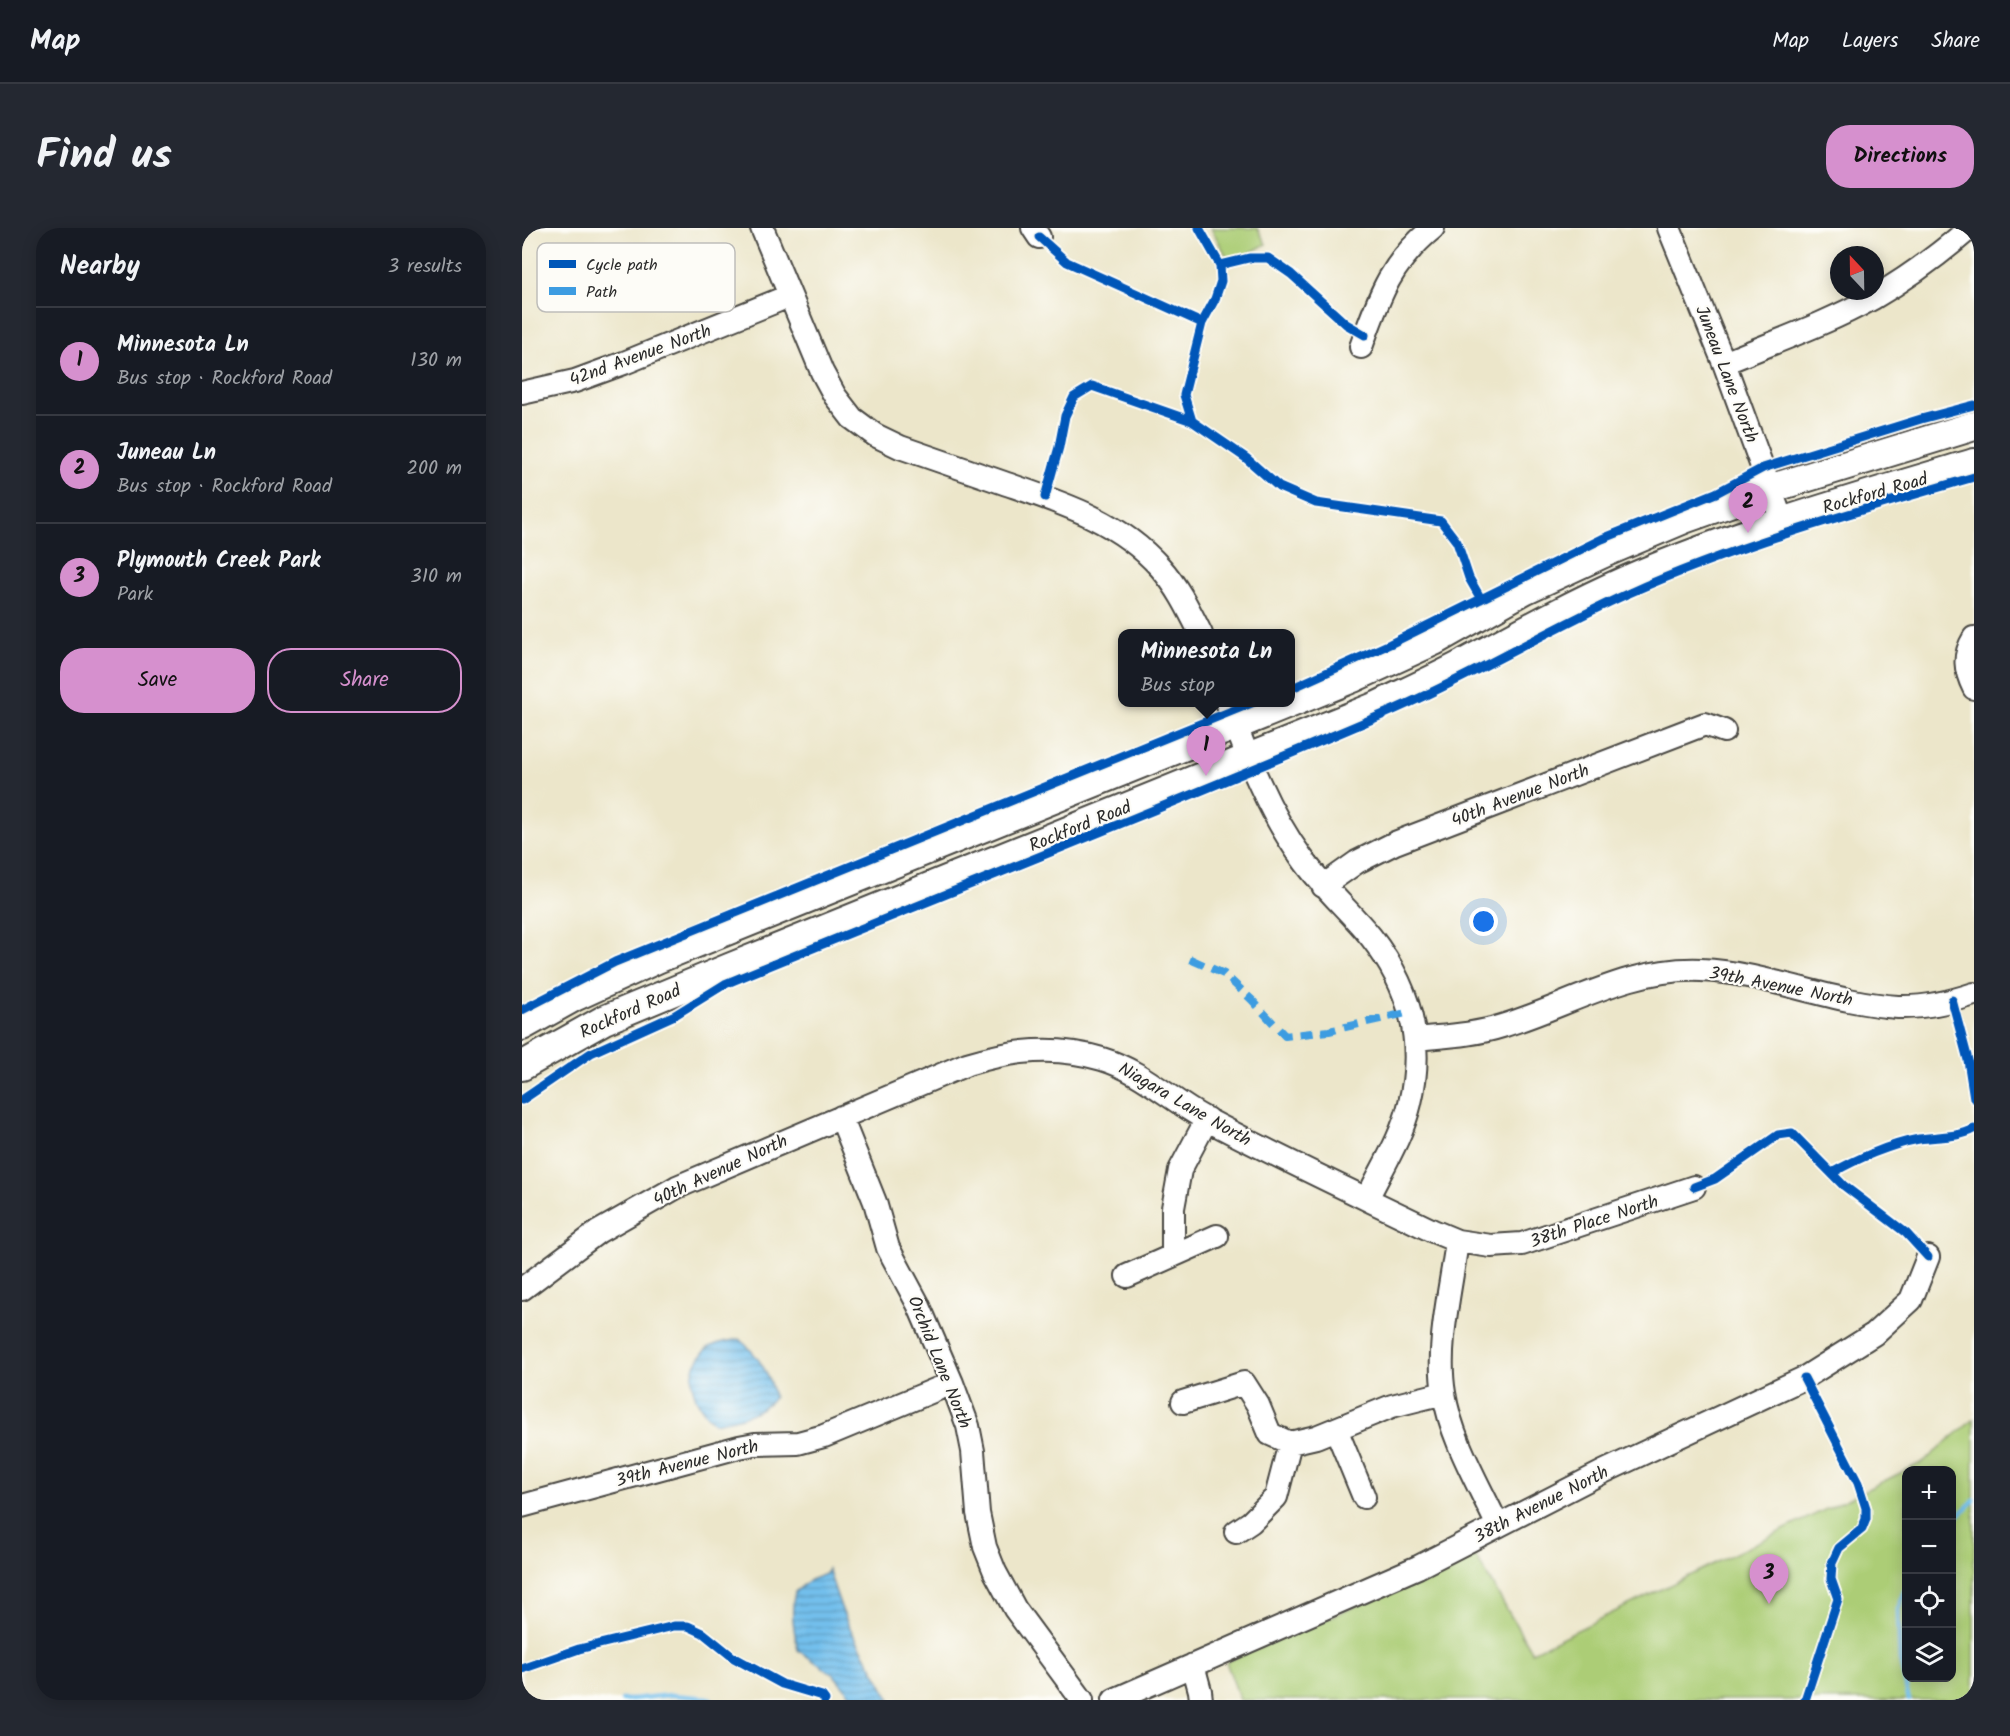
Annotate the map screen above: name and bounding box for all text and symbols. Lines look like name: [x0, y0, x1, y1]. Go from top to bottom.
text: Map: [30, 19, 81, 64]
text: Map: [1772, 25, 1809, 58]
text: Layers: [1842, 25, 1898, 58]
text: Share: [1931, 25, 1980, 58]
text: Find us: [36, 123, 172, 190]
button: Directions: [1826, 125, 1974, 188]
legend: [537, 243, 735, 312]
text: Nearby: [60, 246, 140, 288]
north arrow: [1830, 246, 1884, 300]
text: 3 results: [388, 251, 462, 283]
text: Cycle path: [586, 253, 658, 278]
text: Path: [586, 280, 617, 305]
street label: Juneau Lane North: [1686, 302, 1765, 448]
street label: 42nd Avenue North: [565, 317, 716, 396]
text: Minnesota Ln: [117, 328, 249, 363]
text: 1: [76, 345, 83, 377]
text: 130 m: [410, 345, 462, 377]
text: Bus stop · Rockford Road: [117, 363, 332, 395]
text: Juneau Ln: [117, 436, 216, 471]
text: 2: [74, 453, 85, 485]
text: 200 m: [406, 453, 462, 485]
street label: Rockford Road: [1819, 465, 1932, 523]
text: Bus stop · Rockford Road: [117, 471, 332, 503]
pin: 2: [1728, 484, 1768, 533]
text: Plymouth Creek Park: [117, 544, 320, 579]
text: 3: [74, 561, 85, 593]
text: 310 m: [410, 561, 462, 593]
text: Park: [117, 579, 153, 611]
popup: [1118, 629, 1295, 707]
text: Minnesota Ln: [1141, 635, 1272, 670]
button: Save: [60, 648, 255, 713]
button: Share: [267, 648, 462, 713]
text: Bus stop: [1141, 670, 1214, 702]
pin: 1: [1186, 726, 1226, 776]
street label: 40th Avenue North: [1447, 757, 1594, 836]
street label: Rockford Road: [1025, 793, 1137, 861]
your location: [1469, 907, 1498, 936]
street label: 39th Avenue North: [1706, 959, 1855, 1016]
street label: Rockford Road: [575, 977, 687, 1048]
street label: Niagara Lane North: [1112, 1055, 1256, 1155]
street label: 40th Avenue North: [648, 1127, 793, 1215]
street label: 38th Place North: [1526, 1188, 1663, 1257]
street label: Orchid Lane North: [899, 1292, 979, 1433]
street label: 39th Avenue North: [613, 1433, 762, 1496]
street label: 38th Avenue North: [1469, 1459, 1614, 1552]
map controls: [1902, 1466, 1956, 1682]
button: +: [1902, 1466, 1956, 1520]
button: −: [1902, 1520, 1956, 1574]
pin: 3: [1750, 1554, 1788, 1604]
button: locate: [1902, 1574, 1956, 1628]
button: layers: [1902, 1628, 1956, 1682]

